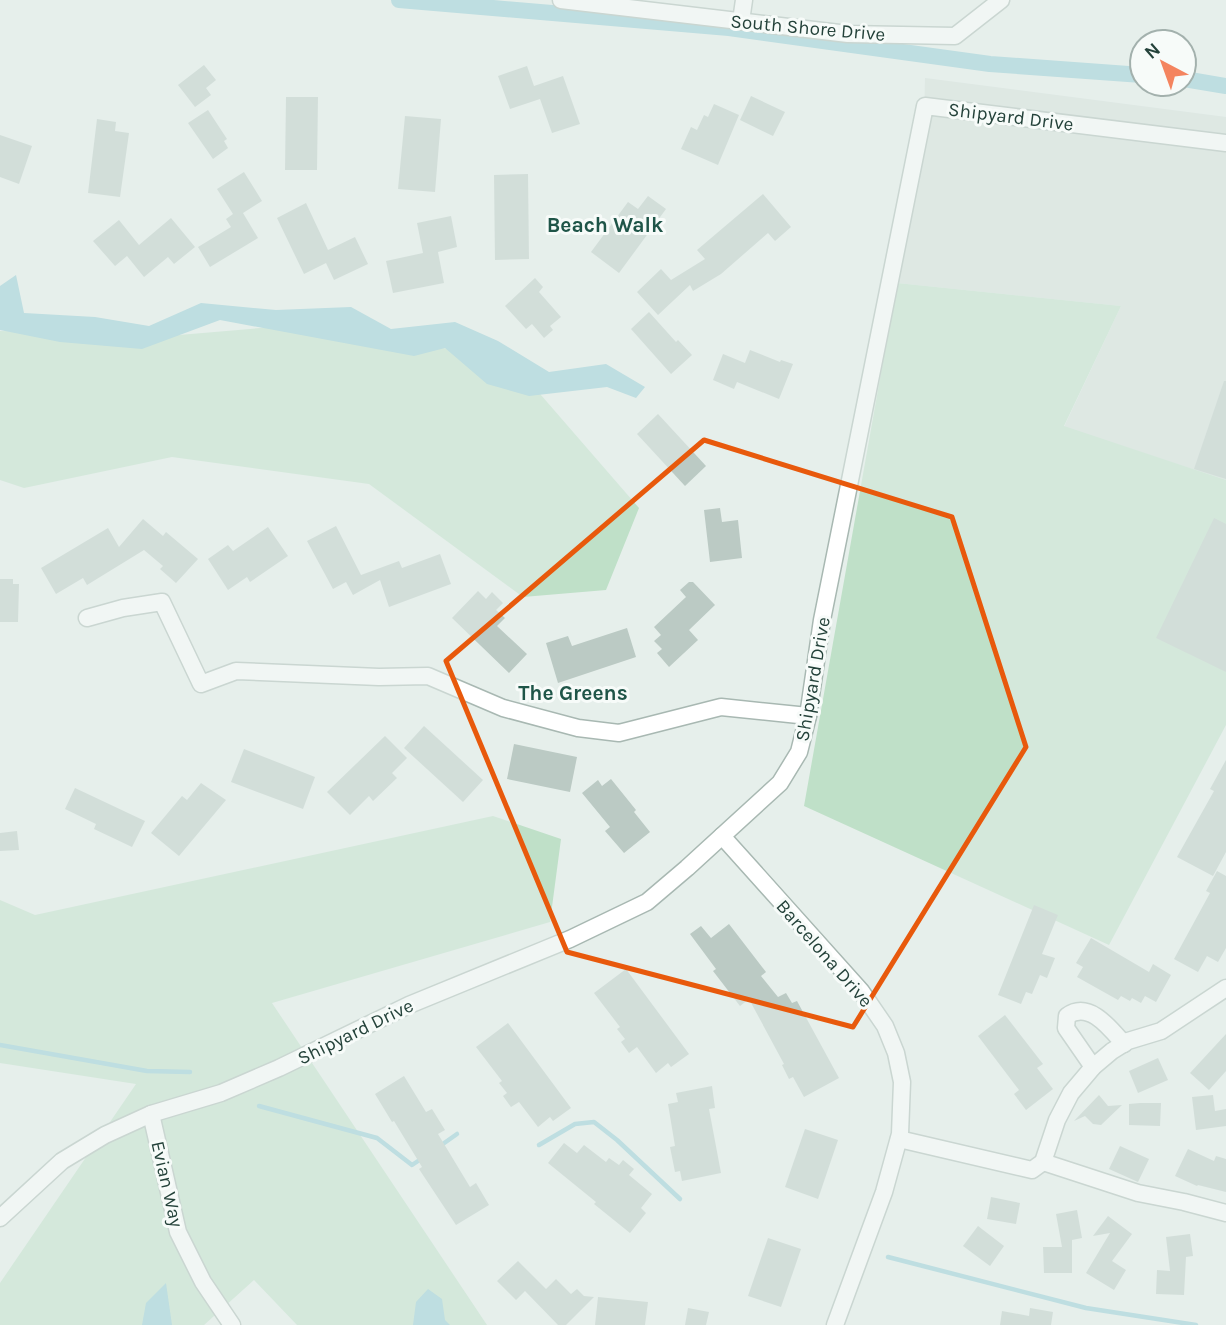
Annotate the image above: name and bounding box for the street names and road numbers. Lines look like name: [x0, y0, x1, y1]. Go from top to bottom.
street label: South Shore Drive: [730, 10, 886, 46]
street label: Shipyard Drive: [947, 98, 1075, 136]
street label: Shipyard Drive: [791, 615, 835, 743]
street label: Barcelona Drive: [772, 895, 877, 1012]
street label: Shipyard Drive: [294, 994, 417, 1069]
street label: Evian Way: [146, 1139, 188, 1230]

